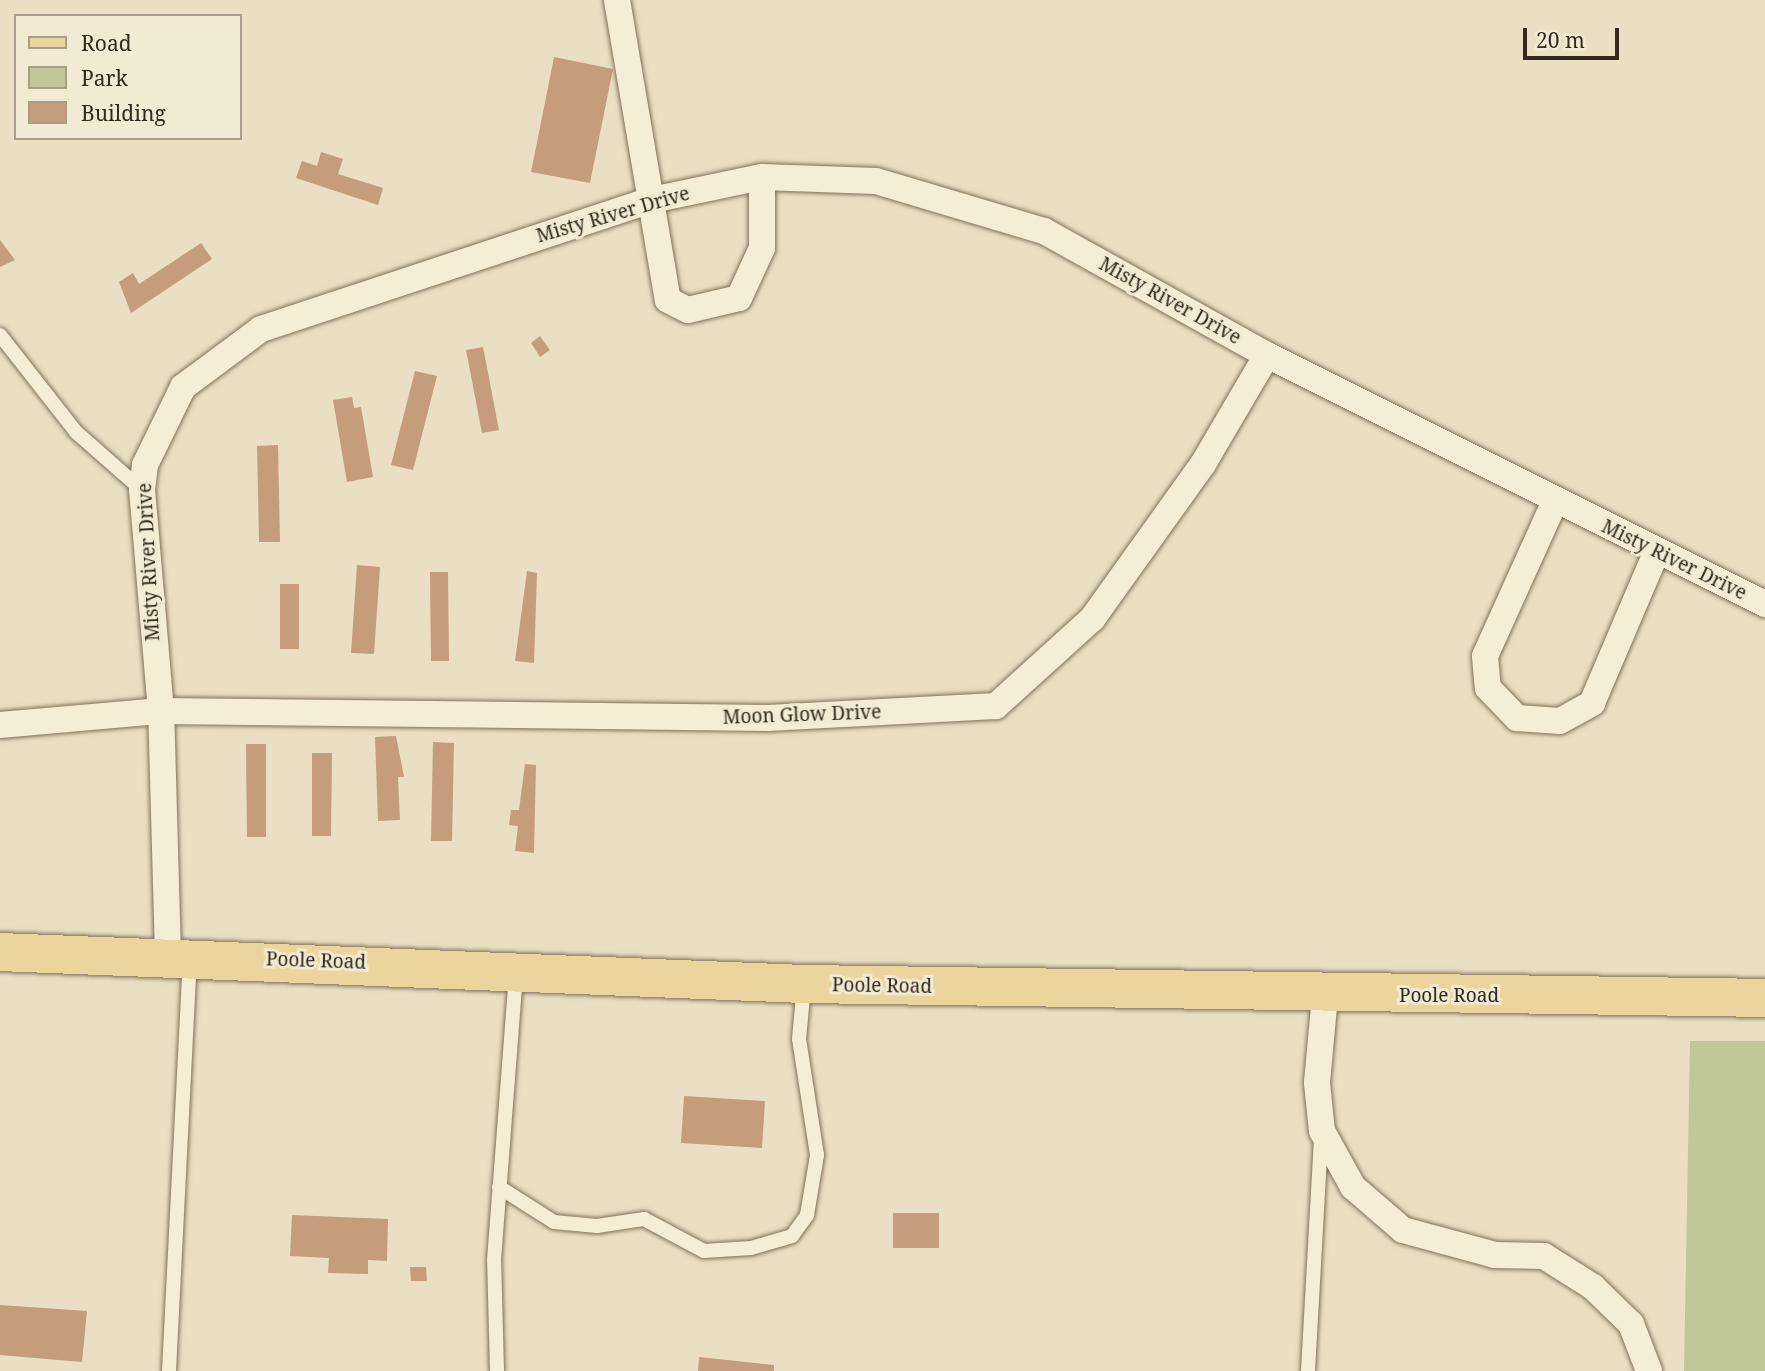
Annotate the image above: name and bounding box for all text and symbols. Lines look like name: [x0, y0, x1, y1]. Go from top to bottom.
legend: [14, 14, 242, 140]
scale bar: [1527, 14, 1623, 58]
text: 20 m: [1536, 26, 1585, 54]
text: Road: [81, 29, 132, 57]
text: Park: [81, 64, 128, 92]
text: Building: [81, 99, 166, 127]
street label: Misty River Drive: [534, 182, 692, 248]
street label: Misty River Drive: [1095, 253, 1245, 349]
street label: Misty River Drive: [133, 482, 165, 642]
street label: Misty River Drive: [1598, 515, 1750, 605]
street label: Moon Glow Drive: [722, 701, 882, 729]
street label: Poole Road: [266, 948, 366, 974]
street label: Poole Road: [832, 974, 932, 998]
street label: Poole Road: [1399, 985, 1499, 1007]

